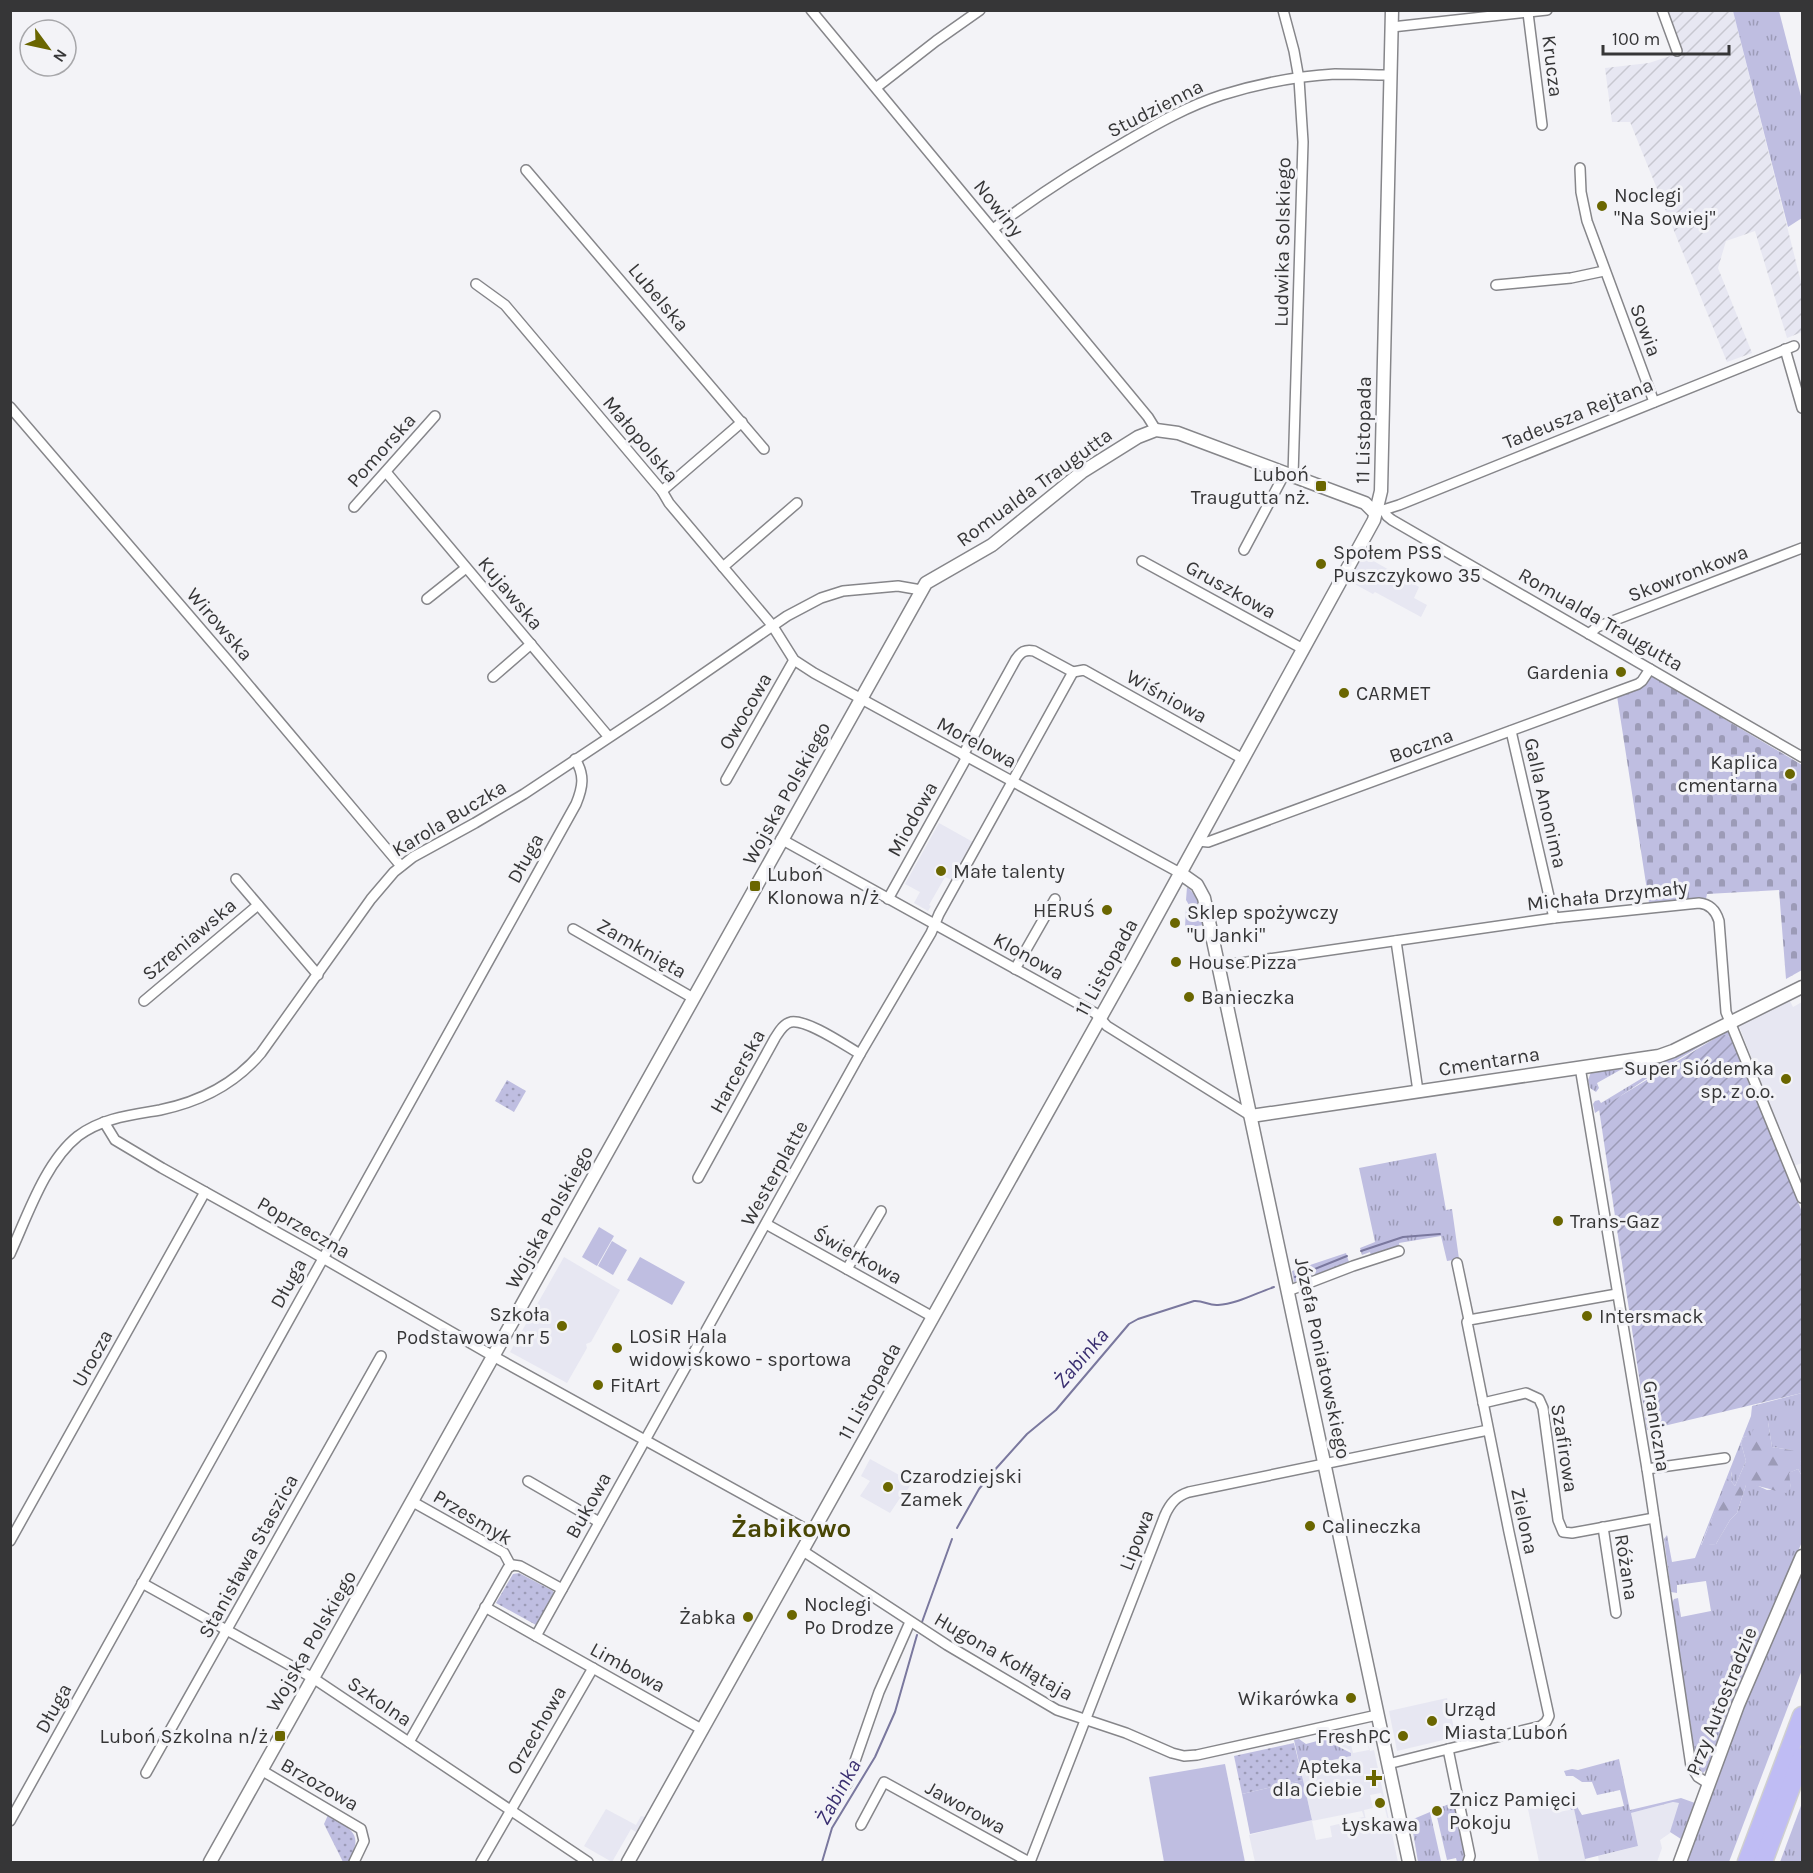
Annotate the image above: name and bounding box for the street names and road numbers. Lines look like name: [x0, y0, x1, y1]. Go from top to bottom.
street label: Krucza: [1537, 34, 1568, 98]
street label: Studzienna: [1103, 74, 1207, 142]
street label: Ludwika Solskiego: [1270, 157, 1295, 327]
street label: Nowiny: [969, 175, 1028, 241]
street label: Lubelska: [623, 259, 694, 336]
street label: Sowia: [1625, 301, 1666, 360]
street label: Tadeusza Rejtana: [1500, 373, 1657, 454]
street label: 11 Listopada: [1351, 376, 1376, 484]
street label: Małopolska: [598, 392, 683, 487]
street label: Pomorska: [342, 409, 421, 492]
street label: Romualda Traugutta: [952, 423, 1117, 552]
street label: Skowronkowa: [1625, 540, 1751, 607]
street label: Kujawska: [473, 552, 548, 635]
street label: Gruszkowa: [1181, 555, 1280, 624]
street label: Romualda Traugutta: [1514, 563, 1687, 676]
street label: Wirowska: [182, 583, 258, 666]
street label: Wiśniowa: [1122, 665, 1211, 728]
street label: Owocowa: [714, 669, 777, 754]
street label: Morelowa: [933, 712, 1021, 773]
street label: Wojska Polskiego: [738, 718, 835, 869]
street label: Boczna: [1386, 723, 1456, 768]
street label: Galla Anonima: [1519, 736, 1572, 871]
street label: Karola Buczka: [388, 775, 511, 862]
street label: Miodowa: [882, 778, 942, 861]
street label: Długa: [502, 829, 548, 887]
street label: Michała Drzymały: [1526, 876, 1689, 915]
street label: Szreniawska: [138, 893, 241, 985]
street label: Zamknięta: [593, 914, 691, 983]
street label: 11 Listopada: [1070, 915, 1143, 1020]
street label: Klonowa: [989, 928, 1068, 985]
street label: Harcerska: [705, 1025, 770, 1117]
street label: Cmentarna: [1437, 1042, 1541, 1081]
street label: Westerplatte: [736, 1117, 813, 1230]
street label: Wojska Polskiego: [501, 1142, 598, 1293]
street label: Poprzeczna: [253, 1192, 354, 1263]
street label: Świerkowa: [809, 1221, 907, 1289]
street label: Długa: [265, 1254, 311, 1312]
street label: Józefa Poniatowskiego: [1290, 1255, 1355, 1461]
street label: Urocza: [67, 1326, 118, 1391]
street label: 11 Listopada: [833, 1339, 906, 1444]
street label: Graniczna: [1638, 1379, 1675, 1473]
street label: Szafirowa: [1546, 1402, 1583, 1494]
street label: Bukowa: [561, 1468, 616, 1542]
street label: Stanisława Staszica: [194, 1470, 303, 1642]
street label: Przesmyk: [429, 1485, 516, 1550]
street label: Zielona: [1506, 1486, 1543, 1557]
street label: Lipowa: [1114, 1506, 1159, 1574]
street label: Różana: [1610, 1532, 1643, 1602]
street label: Wojska Polskiego: [262, 1566, 361, 1716]
street label: Hugona Kołłątaja: [930, 1607, 1077, 1706]
street label: Przy Autostradzie: [1681, 1624, 1762, 1779]
street label: Limbowa: [586, 1637, 669, 1697]
street label: Szkolna: [343, 1672, 416, 1731]
street label: Długa: [30, 1679, 76, 1737]
street label: Orzechowa: [502, 1682, 571, 1779]
street label: Brzozowa: [277, 1753, 363, 1816]
street label: Jaworowa: [922, 1776, 1010, 1839]

